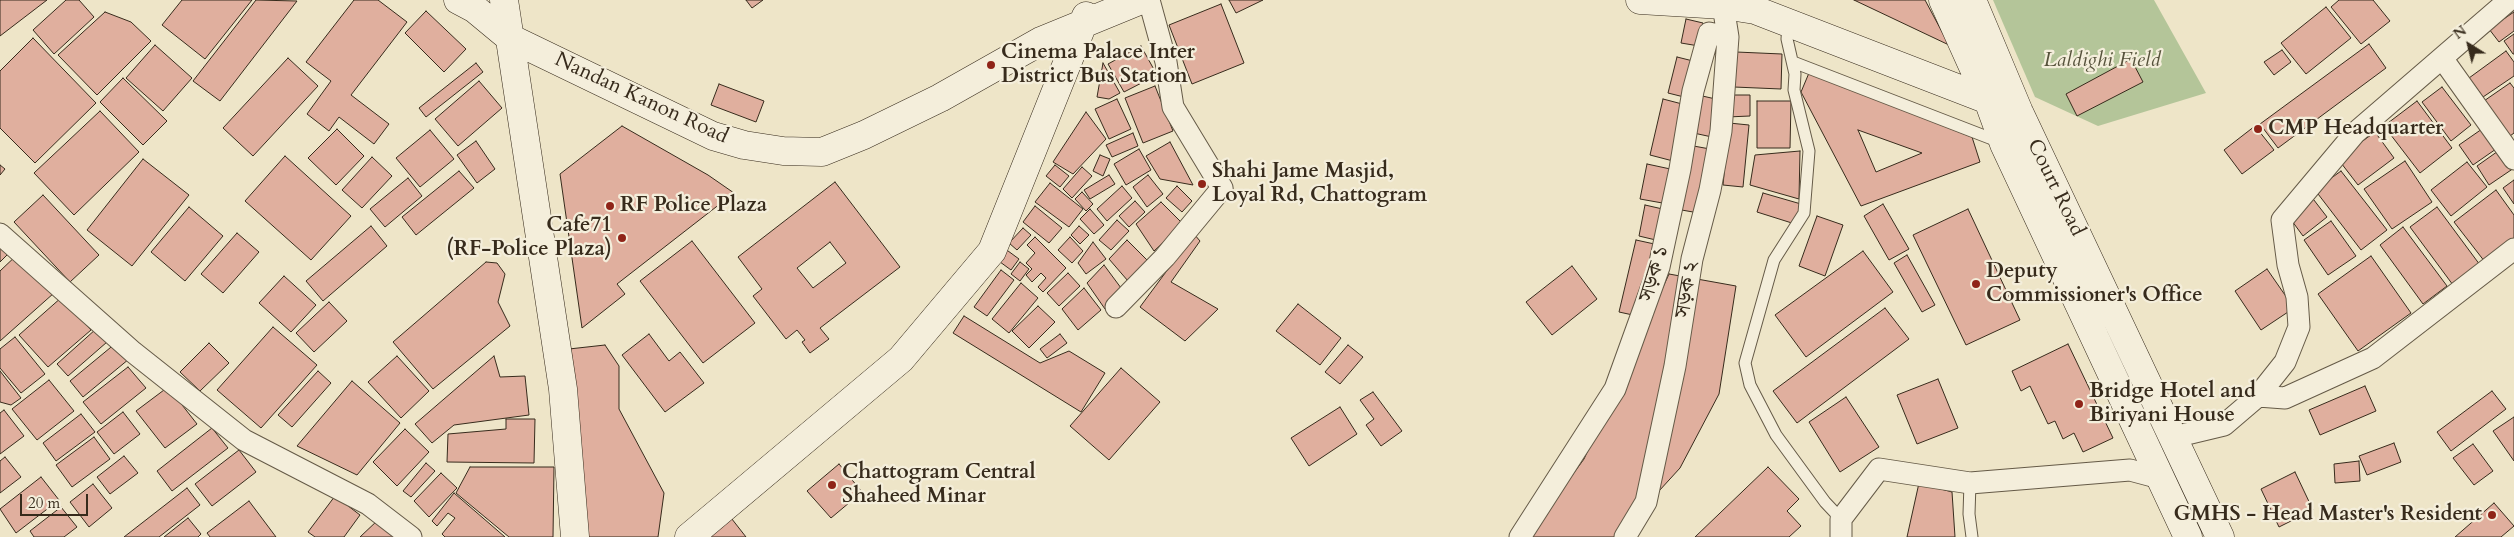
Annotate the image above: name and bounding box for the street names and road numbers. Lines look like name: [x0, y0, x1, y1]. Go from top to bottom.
street label: Nandan Kanon Road: [550, 48, 732, 150]
street label: Court Road: [2021, 135, 2089, 241]
street label: সড়ক ১: [1635, 243, 1675, 305]
street label: সড়ক ২: [1671, 260, 1705, 320]

